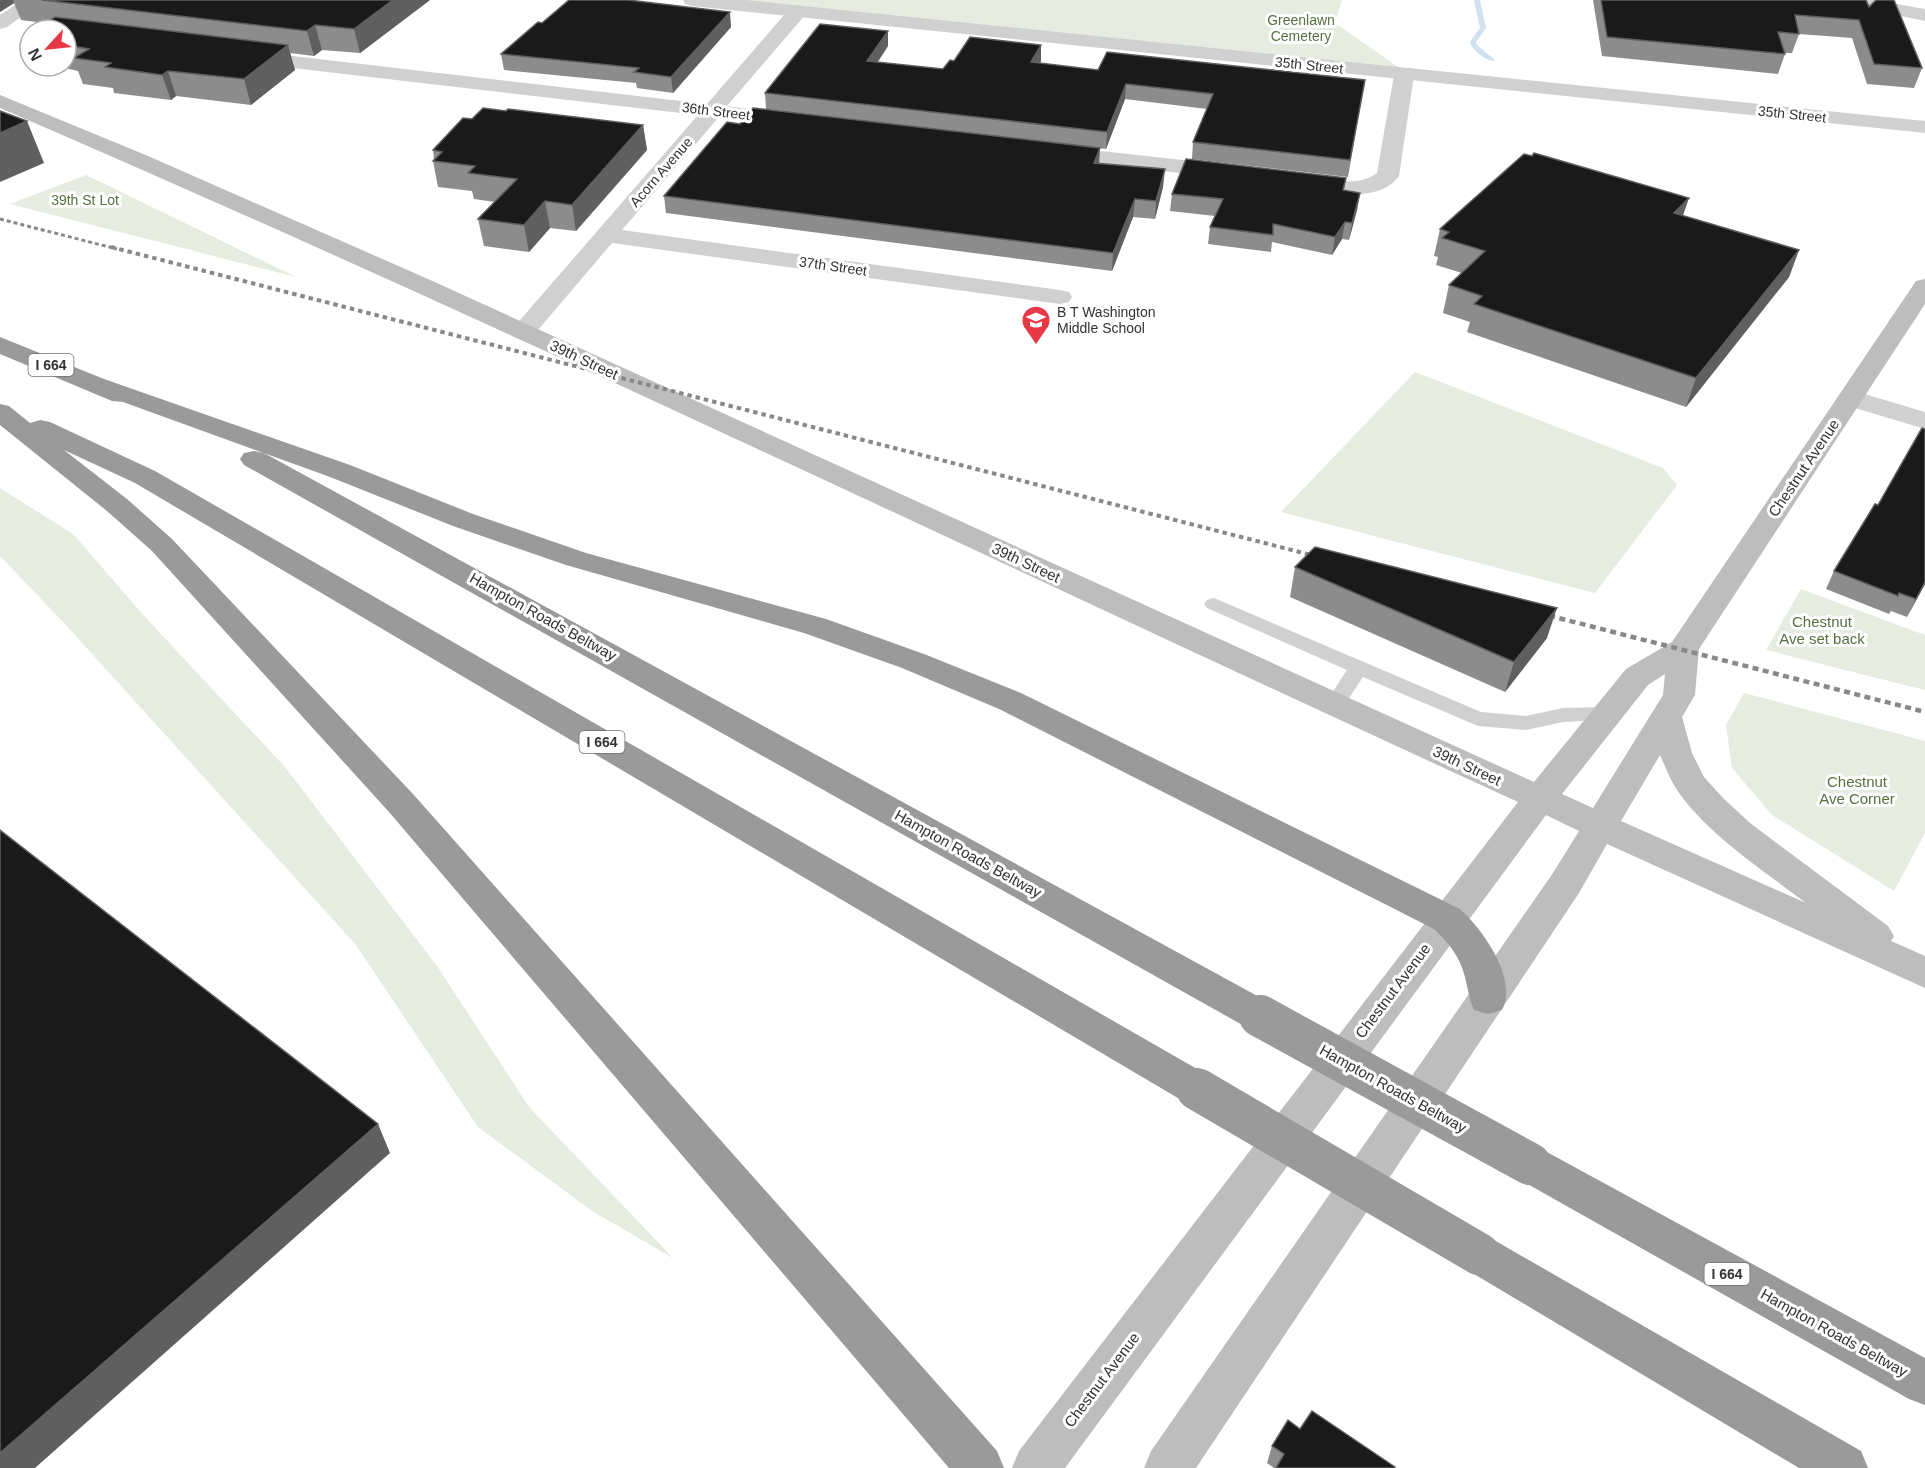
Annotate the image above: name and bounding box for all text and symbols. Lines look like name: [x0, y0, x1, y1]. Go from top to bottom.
park label: Greenlawn Cemetery: [1267, 12, 1335, 44]
north arrow: [18, 18, 78, 78]
text: N: [25, 46, 45, 64]
street label: 35th Street: [1274, 53, 1344, 77]
street label: 36th Street: [681, 99, 751, 123]
street label: 35th Street: [1757, 102, 1827, 126]
street label: Acorn Avenue: [626, 134, 696, 210]
park label: 39th St Lot: [51, 192, 119, 208]
street label: 37th Street: [798, 253, 868, 279]
school or university icon: B T Washington Middle School: [1020, 304, 1052, 346]
place label: B T Washington Middle School: [1057, 304, 1156, 336]
street label: 39th Street: [547, 336, 622, 383]
road number: I 664: [28, 354, 74, 376]
street label: Chestnut Avenue: [1765, 416, 1843, 520]
street label: 39th Street: [989, 539, 1064, 586]
street label: Hampton Roads Beltway: [467, 569, 620, 664]
park label: Chestnut Ave set back: [1779, 613, 1865, 647]
road number: I 664: [580, 731, 624, 753]
street label: 39th Street: [1430, 742, 1505, 789]
park label: Chestnut Ave Corner: [1819, 773, 1895, 807]
street label: Hampton Roads Beltway: [892, 806, 1045, 901]
street label: Chestnut Avenue: [1352, 940, 1434, 1041]
street label: Hampton Roads Beltway: [1317, 1041, 1470, 1136]
road number: I 664: [1704, 1263, 1750, 1285]
street label: Hampton Roads Beltway: [1758, 1285, 1911, 1380]
street label: Chestnut Avenue: [1061, 1329, 1143, 1430]

